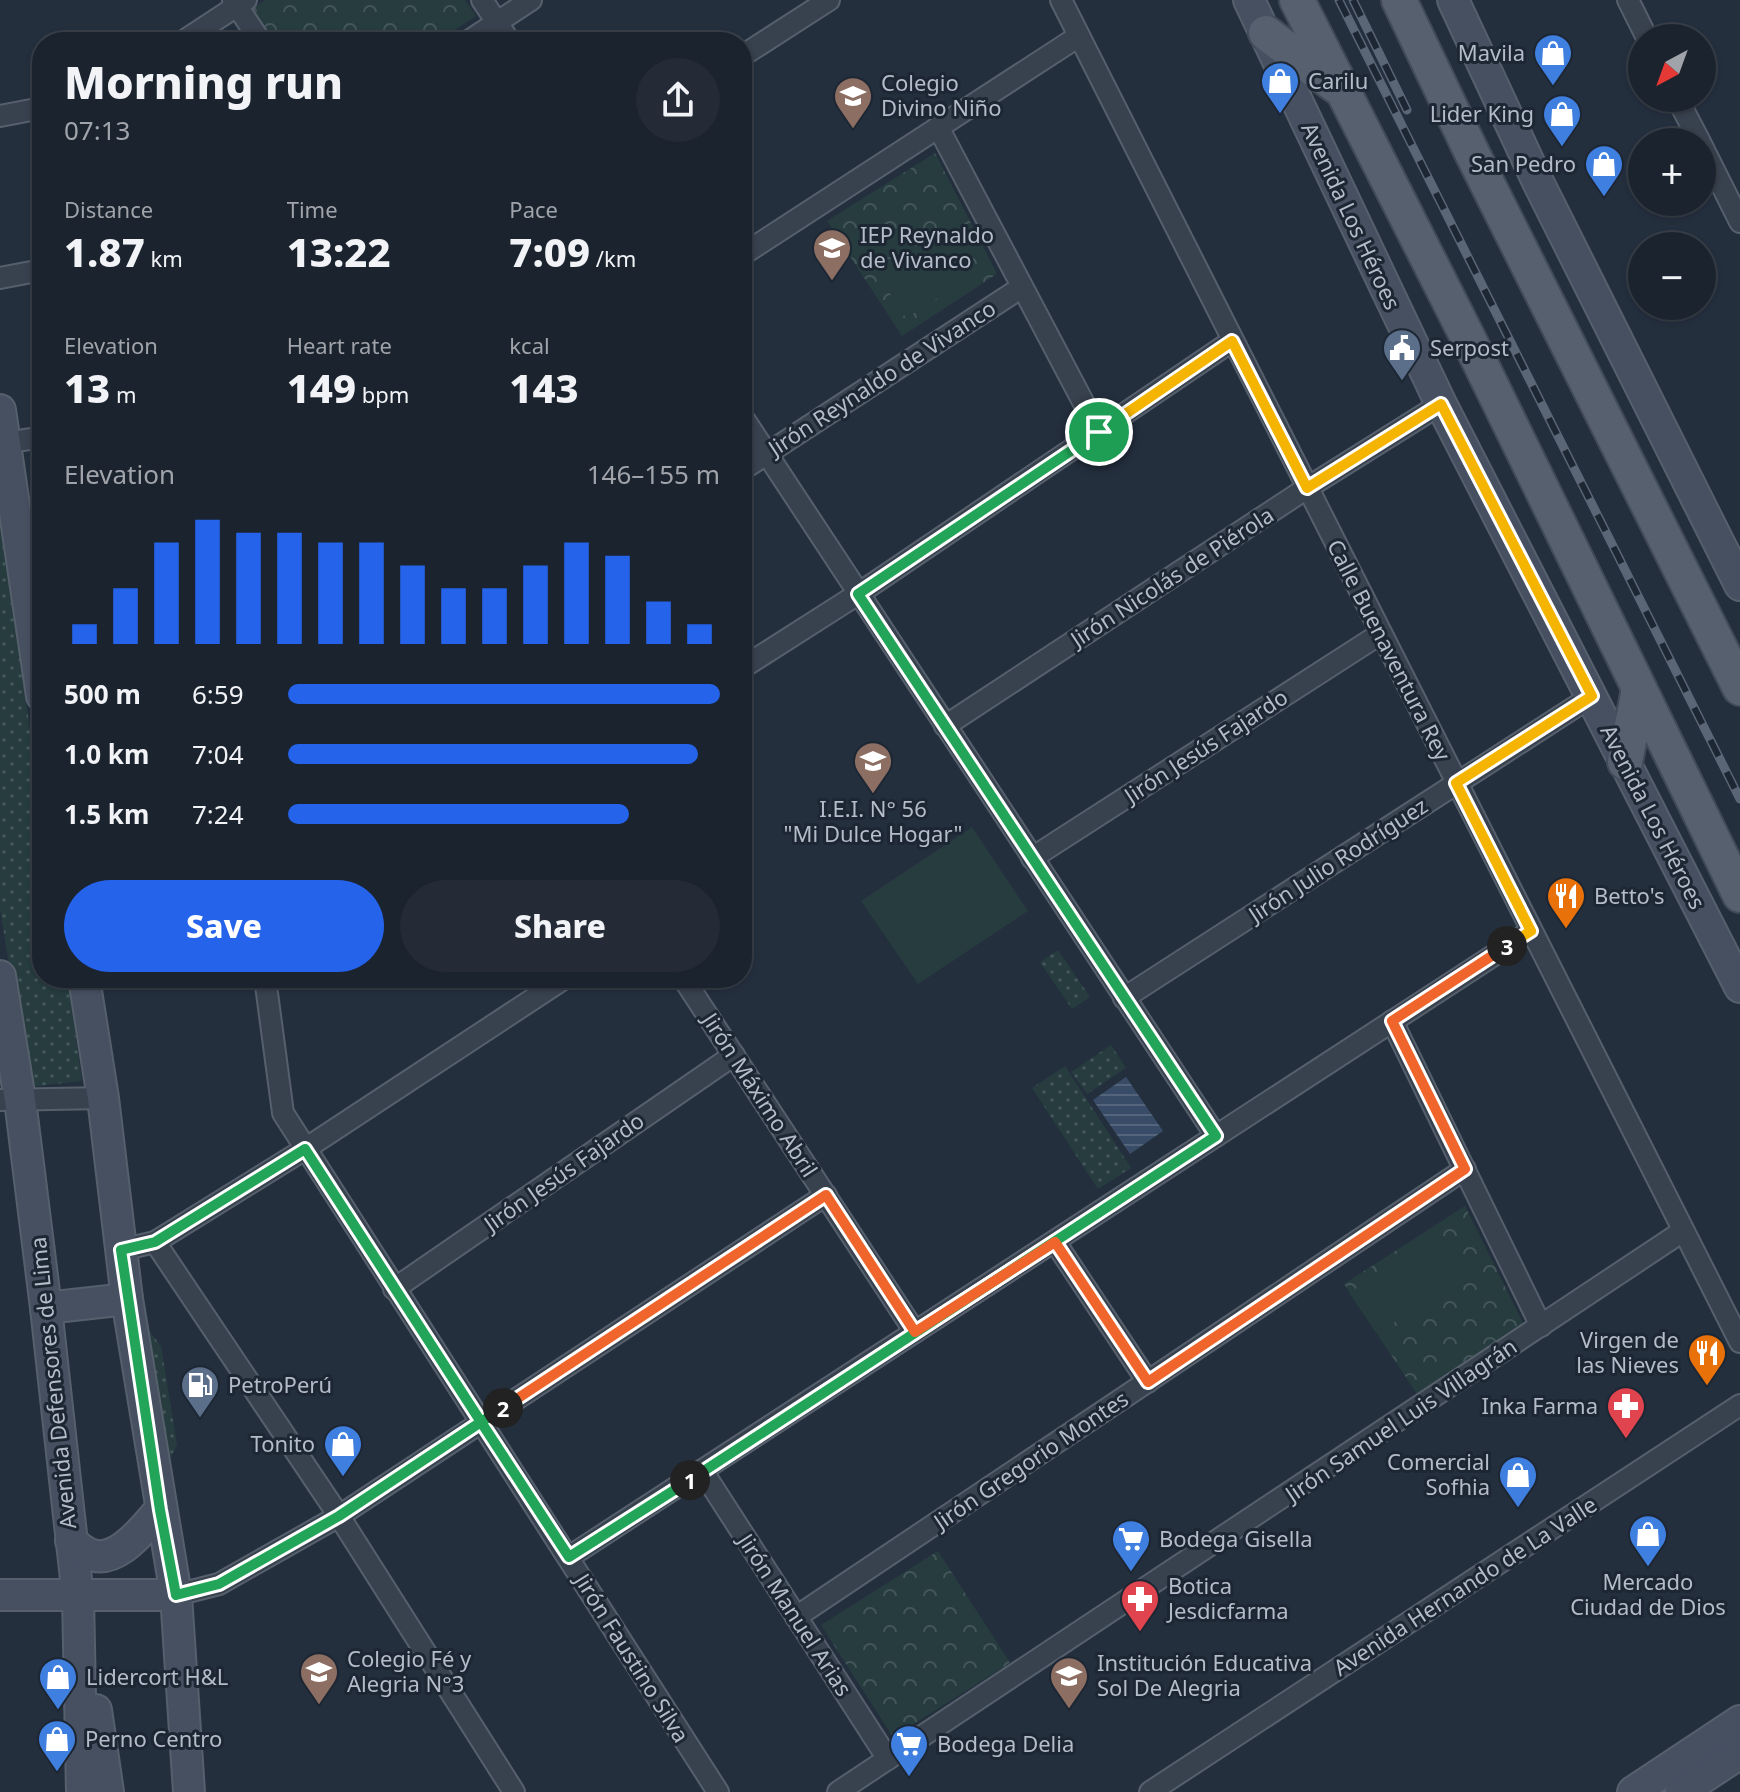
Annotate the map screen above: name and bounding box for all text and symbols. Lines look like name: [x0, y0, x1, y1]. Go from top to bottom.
north arrow: [1628, 24, 1716, 112]
map controls: [1628, 24, 1716, 320]
shop icon: Mavila: [1532, 32, 1574, 87]
place label: Mavila: [1458, 37, 1525, 67]
text: Morning run: [64, 52, 343, 112]
button: share: [636, 58, 720, 142]
shop icon: Carilu: [1259, 60, 1301, 115]
place label: Carilu: [1308, 65, 1368, 95]
place label: Colegio Divino Niño: [881, 67, 1002, 122]
school or university icon: Colegio Divino Niño: [832, 75, 874, 130]
shop icon: Lider King: [1541, 93, 1583, 148]
place label: Lider King: [1430, 98, 1534, 128]
text: 07:13: [64, 112, 130, 148]
street label: Avenida Los Héroes: [1295, 117, 1408, 314]
button: +: [1628, 128, 1716, 216]
shop icon: San Pedro: [1583, 143, 1625, 198]
place label: San Pedro: [1471, 148, 1576, 178]
text: Distance: [64, 194, 153, 224]
text: Time: [287, 194, 338, 224]
text: Pace: [509, 194, 558, 224]
place label: IEP Reynaldo de Vivanco: [860, 219, 994, 274]
text: 1.87: [64, 224, 145, 279]
text: 13:22: [287, 224, 391, 279]
text: 7:09: [509, 224, 590, 279]
school or university icon: IEP Reynaldo de Vivanco: [811, 227, 853, 282]
button: −: [1628, 232, 1716, 320]
text: km: [145, 243, 183, 273]
text: /km: [590, 243, 636, 273]
street label: Jirón Reynaldo de Vivanco: [760, 292, 1001, 463]
public building icon: Serpost: [1381, 327, 1423, 382]
text: Elevation: [64, 330, 158, 360]
text: Heart rate: [287, 330, 392, 360]
text: kcal: [509, 330, 550, 360]
place label: Serpost: [1430, 332, 1509, 362]
text: 13: [64, 360, 110, 415]
text: 149: [287, 360, 356, 415]
text: 143: [509, 360, 579, 415]
text: m: [110, 379, 137, 409]
text: bpm: [356, 379, 409, 409]
pin: [1065, 398, 1133, 466]
icon: arrive: [1077, 410, 1121, 454]
text: Elevation: [64, 456, 175, 492]
text: 146–155 m: [587, 456, 720, 492]
street label: Jirón Nicolás de Piérola: [1062, 499, 1279, 654]
street label: Calle Buenaventura Rey: [1321, 534, 1459, 766]
text: 500 m: [64, 676, 141, 712]
text: 6:59: [192, 676, 244, 712]
street label: Jirón Jesús Fajardo: [1116, 681, 1293, 810]
street label: Avenida Los Héroes: [1594, 719, 1713, 914]
text: 1.0 km: [64, 736, 149, 772]
text: 7:04: [192, 736, 244, 772]
school or university icon: I.E.I. N° 56 "Mi Dulce Hogar": [852, 740, 894, 795]
street label: Jirón Julio Rodríguez: [1240, 790, 1433, 929]
place label: I.E.I. N° 56 "Mi Dulce Hogar": [784, 793, 962, 848]
text: 1.5 km: [64, 796, 149, 832]
text: 7:24: [192, 796, 244, 832]
restaurant icon: Betto's: [1545, 875, 1587, 930]
button: Save: [64, 880, 384, 972]
button: Share: [400, 880, 720, 972]
place label: Betto's: [1594, 880, 1665, 910]
pin: 3: [1487, 926, 1527, 966]
text: 3: [1501, 931, 1513, 961]
street label: Jirón Máximo Abril: [695, 1005, 825, 1182]
street label: Jirón Jesús Fajardo: [476, 1105, 649, 1239]
street label: Avenida Defensores de Lima: [22, 1236, 82, 1531]
place label: Virgen de las Nieves: [1576, 1324, 1679, 1379]
street label: Jirón Samuel Luis Villagrán: [1277, 1330, 1522, 1509]
restaurant icon: Virgen de las Nieves: [1686, 1332, 1728, 1387]
fuel station icon: PetroPerú: [179, 1364, 221, 1419]
place label: PetroPerú: [228, 1369, 332, 1399]
street label: Jirón Gregorio Montes: [926, 1383, 1134, 1537]
pharmacy icon: Inka Farma: [1605, 1385, 1647, 1440]
pin: 2: [483, 1388, 523, 1428]
place label: Inka Farma: [1481, 1390, 1598, 1420]
text: 2: [497, 1393, 509, 1423]
shop icon: Tonito: [322, 1423, 364, 1478]
place label: Tonito: [250, 1428, 315, 1458]
place label: Comercial Sofhia: [1387, 1446, 1490, 1501]
shop icon: Comercial Sofhia: [1497, 1454, 1539, 1509]
pin: 1: [670, 1460, 710, 1500]
text: 1: [684, 1465, 696, 1495]
street label: Avenida Hernando de La Valle: [1327, 1489, 1602, 1682]
shop icon: Mercado Ciudad de Dios: [1627, 1513, 1669, 1568]
supermarket icon: Bodega Gisella: [1110, 1518, 1152, 1573]
place label: Bodega Gisella: [1159, 1523, 1312, 1553]
street label: Jirón Manuel Arias: [731, 1526, 860, 1701]
street label: Jirón Faustino Silva: [568, 1566, 697, 1748]
place label: Mercado Ciudad de Dios: [1570, 1566, 1726, 1621]
place label: Botica Jesdicfarma: [1166, 1570, 1289, 1625]
pharmacy icon: Botica Jesdicfarma: [1119, 1578, 1161, 1633]
place label: Colegio Fé y Alegria N°3: [347, 1643, 472, 1698]
place label: Institución Educativa Sol De Alegria: [1097, 1647, 1312, 1702]
school or university icon: Colegio Fé y Alegria N°3: [298, 1651, 340, 1706]
school or university icon: Institución Educativa Sol De Alegria: [1048, 1655, 1090, 1710]
shop icon: Lidercort H&L: [37, 1656, 79, 1711]
place label: Lidercort H&L: [86, 1661, 228, 1691]
shop icon: Perno Centro: [36, 1718, 78, 1773]
place label: Perno Centro: [85, 1723, 222, 1753]
supermarket icon: Bodega Delia: [888, 1723, 930, 1778]
place label: Bodega Delia: [937, 1728, 1074, 1758]

